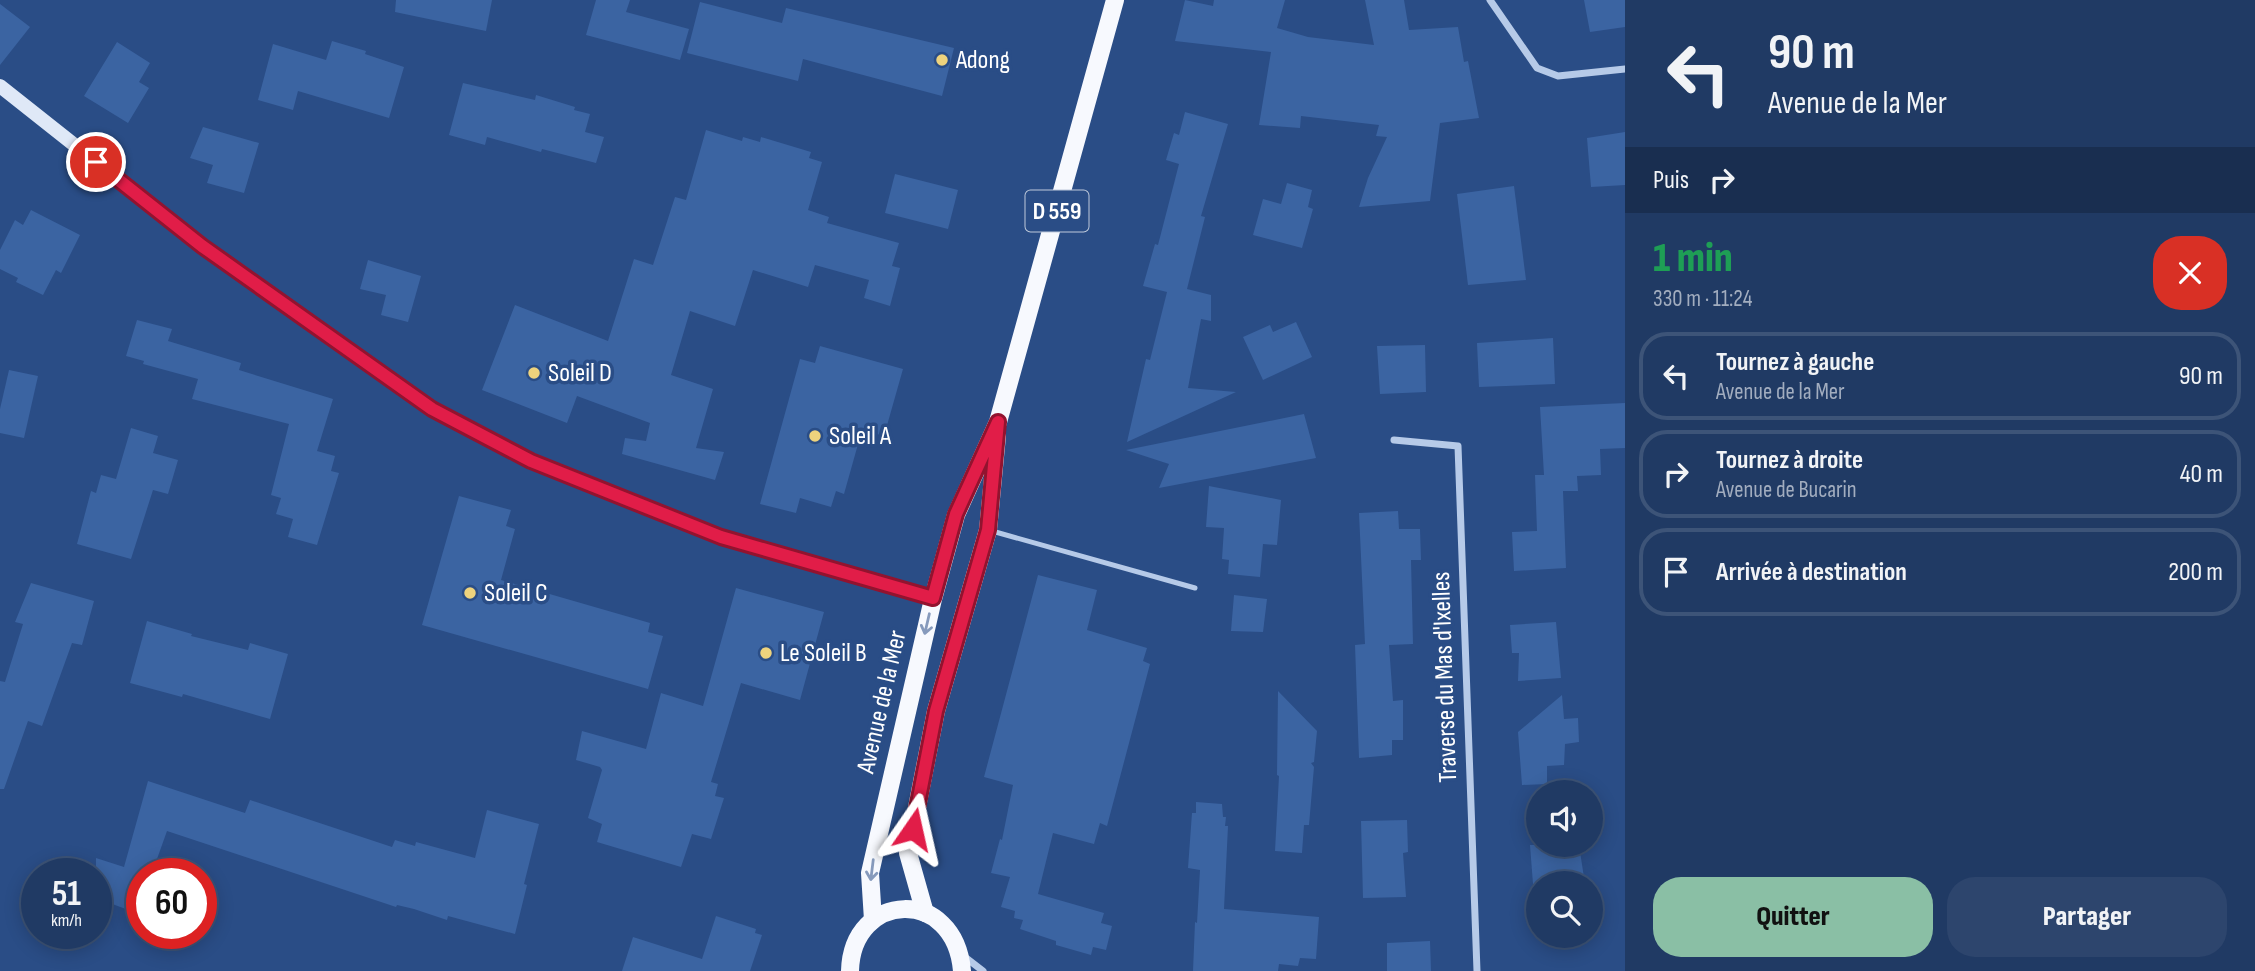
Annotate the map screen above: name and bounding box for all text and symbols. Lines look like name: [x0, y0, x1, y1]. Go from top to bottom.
text: 90 m: [1768, 24, 1855, 83]
icon: left: [1653, 28, 1744, 119]
place label: Adong: [955, 45, 1010, 76]
marker: Adong: [934, 52, 950, 68]
text: Avenue de la Mer: [1768, 84, 1947, 123]
pin: [66, 132, 126, 192]
icon: arrive: [77, 143, 115, 181]
icon: right: [1703, 161, 1741, 199]
text: Puis: [1653, 165, 1689, 196]
road number: D 559: [1026, 190, 1088, 232]
text: 1 min: [1653, 233, 1733, 284]
button: close: [2153, 236, 2227, 310]
text: 330 m · 11:24: [1653, 285, 1752, 313]
text: Tournez à gauche: [1716, 347, 1874, 378]
icon: left: [1657, 357, 1695, 395]
place label: Soleil D: [548, 358, 612, 389]
text: 90 m: [2179, 361, 2223, 392]
marker: Soleil D: [526, 365, 542, 381]
text: Avenue de la Mer: [1716, 378, 1845, 406]
place label: Soleil A: [829, 421, 892, 452]
marker: Soleil A: [807, 428, 823, 444]
text: Tournez à droite: [1716, 445, 1863, 476]
icon: right: [1657, 455, 1695, 493]
text: 40 m: [2180, 459, 2223, 490]
text: Avenue de Bucarin: [1716, 476, 1857, 504]
icon: arrive: [1657, 553, 1695, 591]
text: Arrivée à destination: [1716, 557, 1907, 588]
text: 200 m: [2168, 557, 2223, 588]
street label: Traverse du Mas d'Ixelles: [1426, 571, 1464, 783]
place label: Soleil C: [484, 578, 548, 609]
marker: Soleil C: [462, 585, 478, 601]
one-way arrow: [920, 612, 933, 635]
street label: Avenue de la Mer: [850, 627, 914, 777]
place label: Le Soleil B: [780, 638, 867, 669]
marker: Le Soleil B: [758, 645, 774, 661]
map controls: [1526, 780, 1603, 948]
button: sound: [1526, 780, 1603, 857]
position arrow: [876, 792, 950, 866]
speed limit sign: 60: [126, 858, 217, 949]
one-way arrow: [866, 858, 879, 881]
button: search: [1526, 871, 1603, 948]
text: 51: [52, 873, 81, 916]
button: Quitter: [1653, 877, 1933, 957]
button: Partager: [1947, 877, 2227, 957]
text: km/h: [51, 910, 82, 931]

